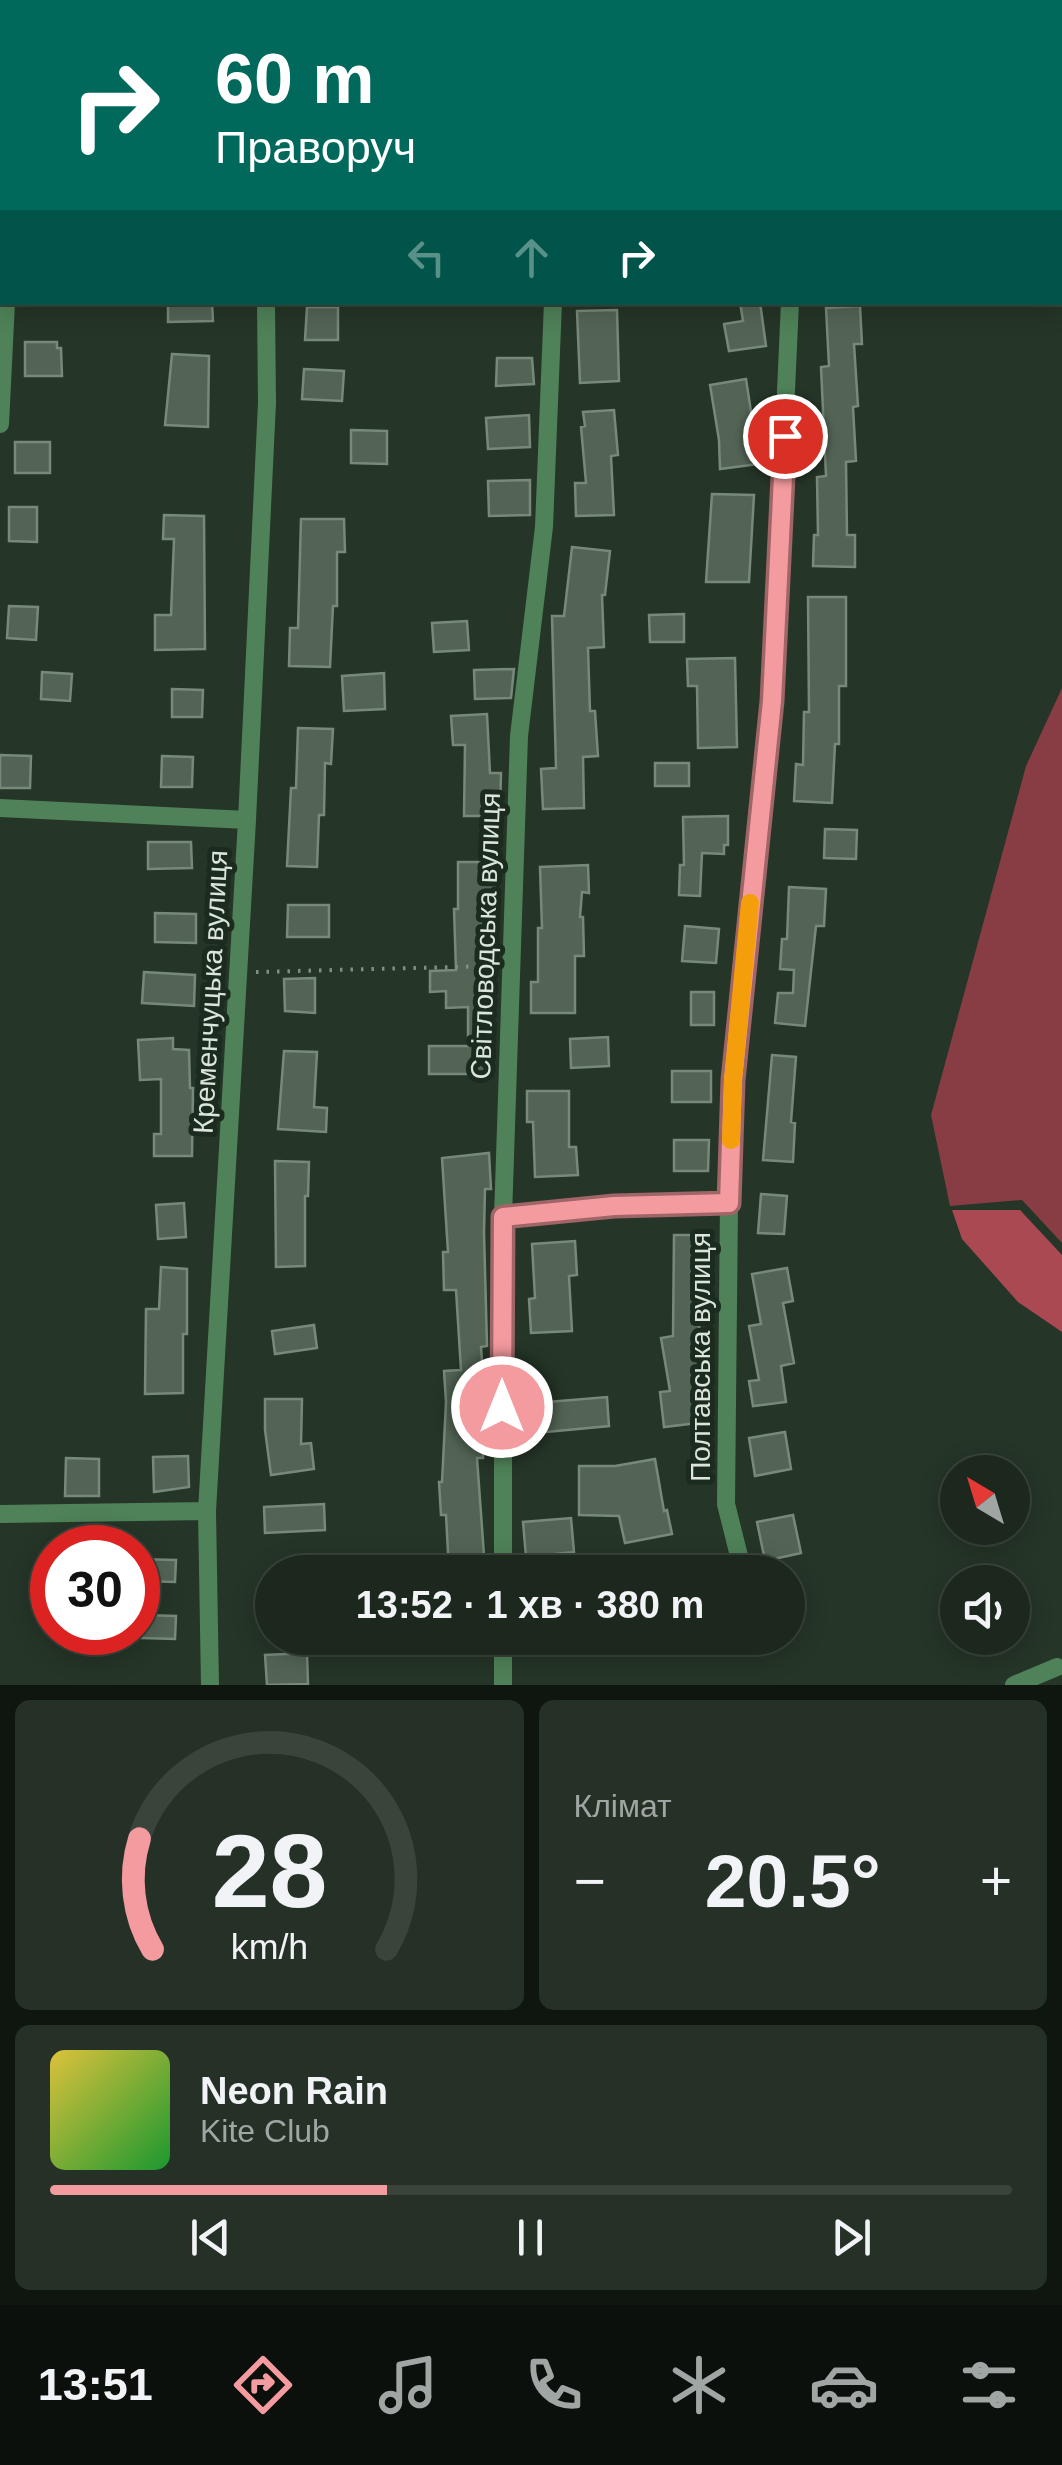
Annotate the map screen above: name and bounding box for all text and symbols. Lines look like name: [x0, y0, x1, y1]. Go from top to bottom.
icon: right: [50, 40, 180, 170]
text: 60 m: [215, 40, 375, 118]
text: Праворуч: [215, 122, 416, 173]
icon: left: [399, 230, 454, 285]
icon: ahead: [504, 230, 559, 285]
icon: right: [609, 230, 664, 285]
pin: [743, 394, 828, 479]
icon: arrive: [758, 409, 813, 464]
street label: Світловодська вулиця: [465, 792, 506, 1080]
street label: Кременчуцька вулиця: [188, 849, 233, 1135]
street label: Полтавська вулиця: [685, 1232, 716, 1482]
position arrow: [450, 1355, 554, 1459]
north arrow: [940, 1455, 1030, 1545]
map controls: [940, 1455, 1030, 1655]
speed limit sign: 30: [30, 1525, 160, 1655]
button: sound: [940, 1565, 1030, 1655]
text: 13:52 · 1 хв · 380 m: [356, 1584, 704, 1626]
text: Клімат: [574, 1788, 672, 1824]
text: 28: [211, 1813, 327, 1929]
text: 20.5°: [705, 1839, 881, 1923]
text: −: [574, 1850, 606, 1912]
text: +: [980, 1850, 1012, 1912]
text: km/h: [231, 1927, 308, 1967]
text: Neon Rain: [200, 2070, 388, 2112]
text: Kite Club: [200, 2113, 330, 2149]
icon: previous: [183, 2210, 238, 2265]
icon: pause: [503, 2210, 558, 2265]
icon: next: [824, 2210, 879, 2265]
icon: directions: [228, 2350, 298, 2420]
icon: music: [373, 2350, 443, 2420]
icon: phone: [519, 2350, 589, 2420]
icon: climate: [664, 2350, 734, 2420]
icon: car: [809, 2350, 879, 2420]
icon: filters: [954, 2350, 1024, 2420]
text: 13:51: [38, 2359, 153, 2410]

